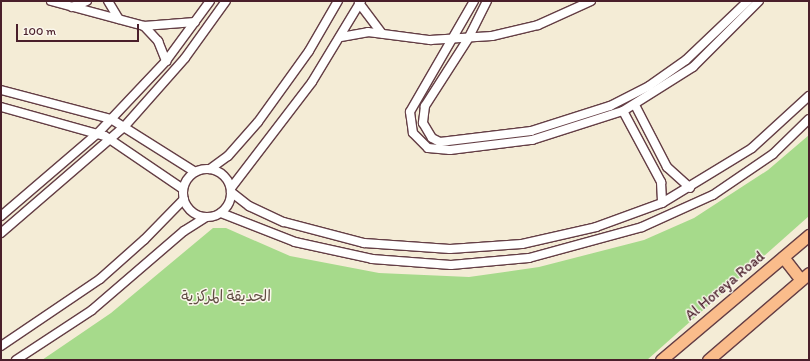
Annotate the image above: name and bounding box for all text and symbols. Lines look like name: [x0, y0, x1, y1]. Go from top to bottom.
scale bar: [18, 16, 141, 42]
text: 100 m: [23, 24, 56, 38]
street label: Al Horeya Road: [681, 247, 769, 325]
park label: الحديقة المركزية: [181, 288, 271, 306]

